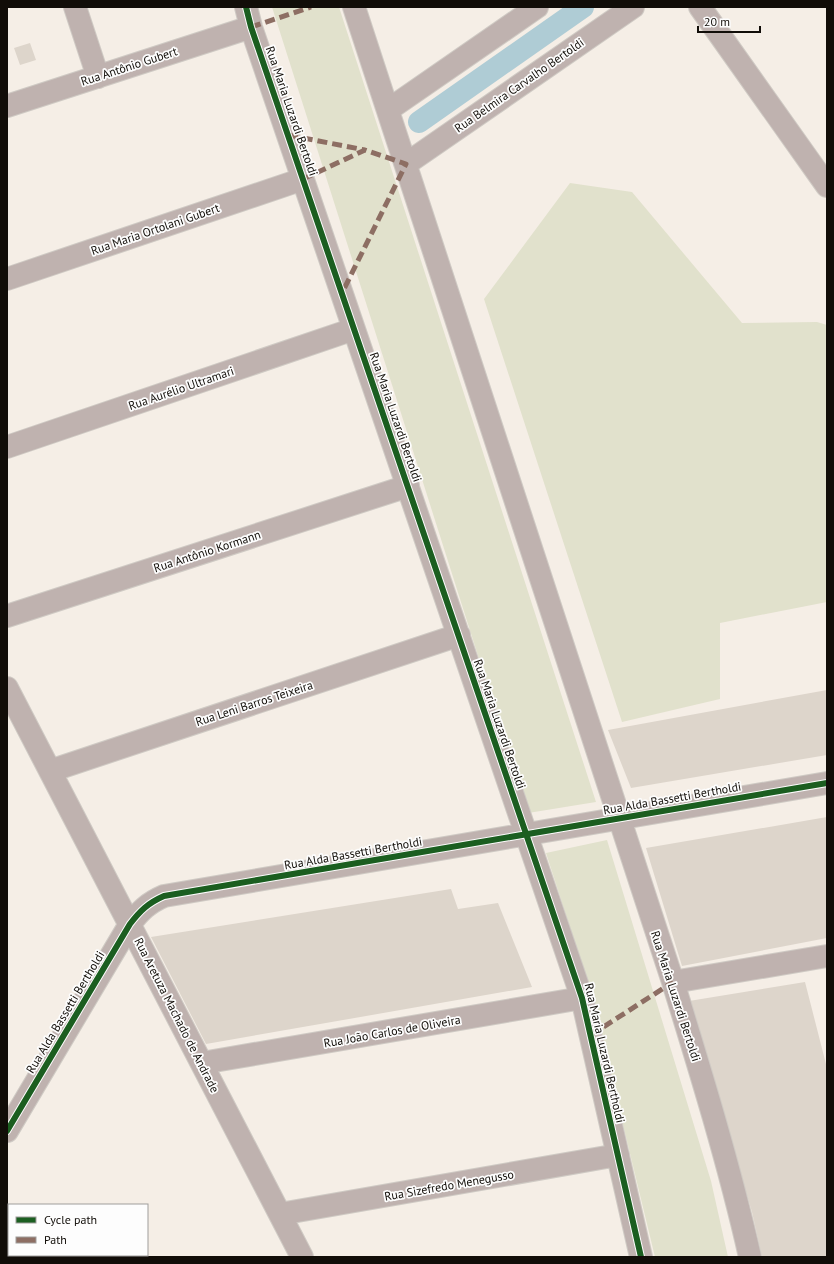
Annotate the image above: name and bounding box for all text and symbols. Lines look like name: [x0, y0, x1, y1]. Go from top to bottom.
scale bar: [698, 8, 760, 34]
text: 20 m: [704, 14, 730, 29]
street label: Rua Belmira Carvalho Bertoldi: [451, 34, 587, 136]
street label: Rua Antônio Gubert: [79, 43, 179, 89]
street label: Rua Maria Luzardi Bertoldi: [263, 44, 321, 178]
street label: Rua Maria Ortolani Gubert: [89, 200, 221, 258]
street label: Rua Maria Luzardi Bertoldi: [367, 350, 425, 484]
street label: Rua Aurélio Ultramari: [126, 363, 236, 413]
street label: Rua Antônio Kormann: [152, 527, 262, 575]
street label: Rua Maria Luzardi Bertoldi: [471, 657, 529, 791]
street label: Rua Leni Barros Teixeira: [194, 677, 315, 729]
street label: Rua Alda Bassetti Bertholdi: [602, 778, 742, 818]
street label: Rua Alda Bassetti Bertholdi: [283, 833, 423, 873]
street label: Rua Maria Luzardi Bertoldi: [648, 929, 704, 1063]
street label: Rua Aretuza Machado de Andrade: [131, 935, 223, 1095]
street label: Rua Alda Bassetti Bertholdi: [23, 948, 107, 1076]
street label: Rua Maria Luzardi Bertholdi: [582, 982, 628, 1124]
street label: Rua João Carlos de Oliveira: [322, 1012, 462, 1050]
street label: Rua Sizefredo Menegusso: [383, 1166, 515, 1204]
legend: [8, 1204, 148, 1256]
text: Cycle path: [44, 1212, 97, 1227]
text: Path: [44, 1232, 67, 1247]

